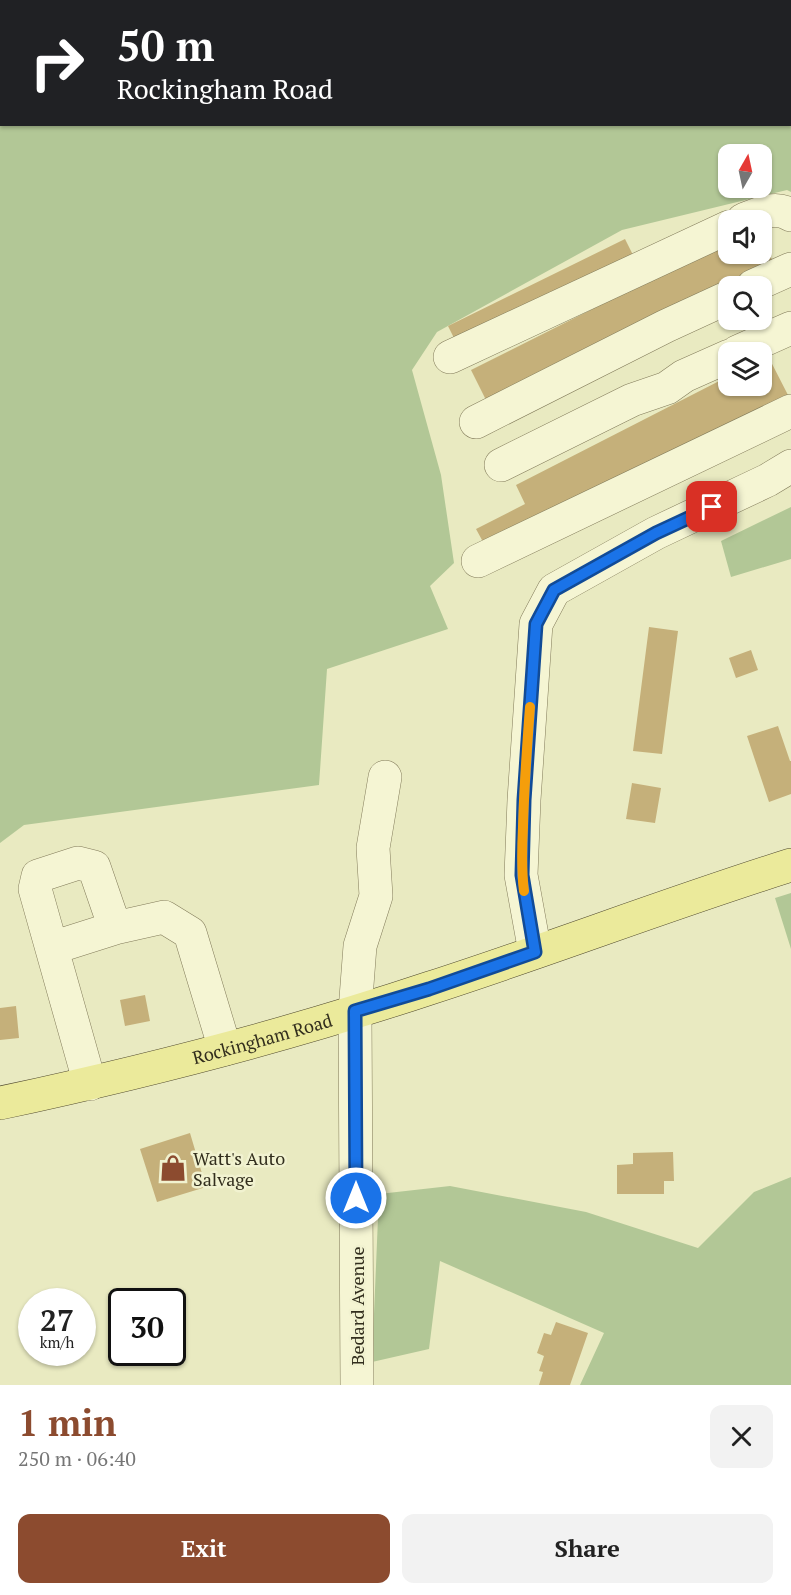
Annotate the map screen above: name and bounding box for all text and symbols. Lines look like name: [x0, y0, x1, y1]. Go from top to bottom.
text: 50 m: [117, 17, 215, 73]
icon: right: [18, 24, 96, 102]
text: Rockingham Road: [117, 71, 333, 107]
north arrow: [718, 144, 772, 198]
map controls: [718, 144, 772, 396]
button: sound: [718, 210, 772, 264]
button: search: [718, 276, 772, 330]
button: layers: [718, 342, 772, 396]
pin: [686, 481, 737, 532]
icon: arrive: [695, 490, 728, 523]
street label: Rockingham Road: [190, 1008, 335, 1069]
place label: Watt's Auto Salvage: [193, 1146, 285, 1191]
shop icon: Watt's Auto Salvage: [158, 1153, 188, 1183]
position arrow: [324, 1166, 388, 1230]
street label: Bedard Avenue: [345, 1246, 369, 1366]
speed limit sign: 30: [108, 1288, 186, 1366]
text: 27: [40, 1300, 74, 1340]
text: km/h: [40, 1332, 74, 1352]
text: 1 min: [18, 1399, 116, 1446]
button: close: [710, 1405, 773, 1468]
text: 250 m · 06:40: [18, 1445, 136, 1472]
button: Exit: [18, 1514, 390, 1583]
button: Share: [402, 1514, 773, 1583]

